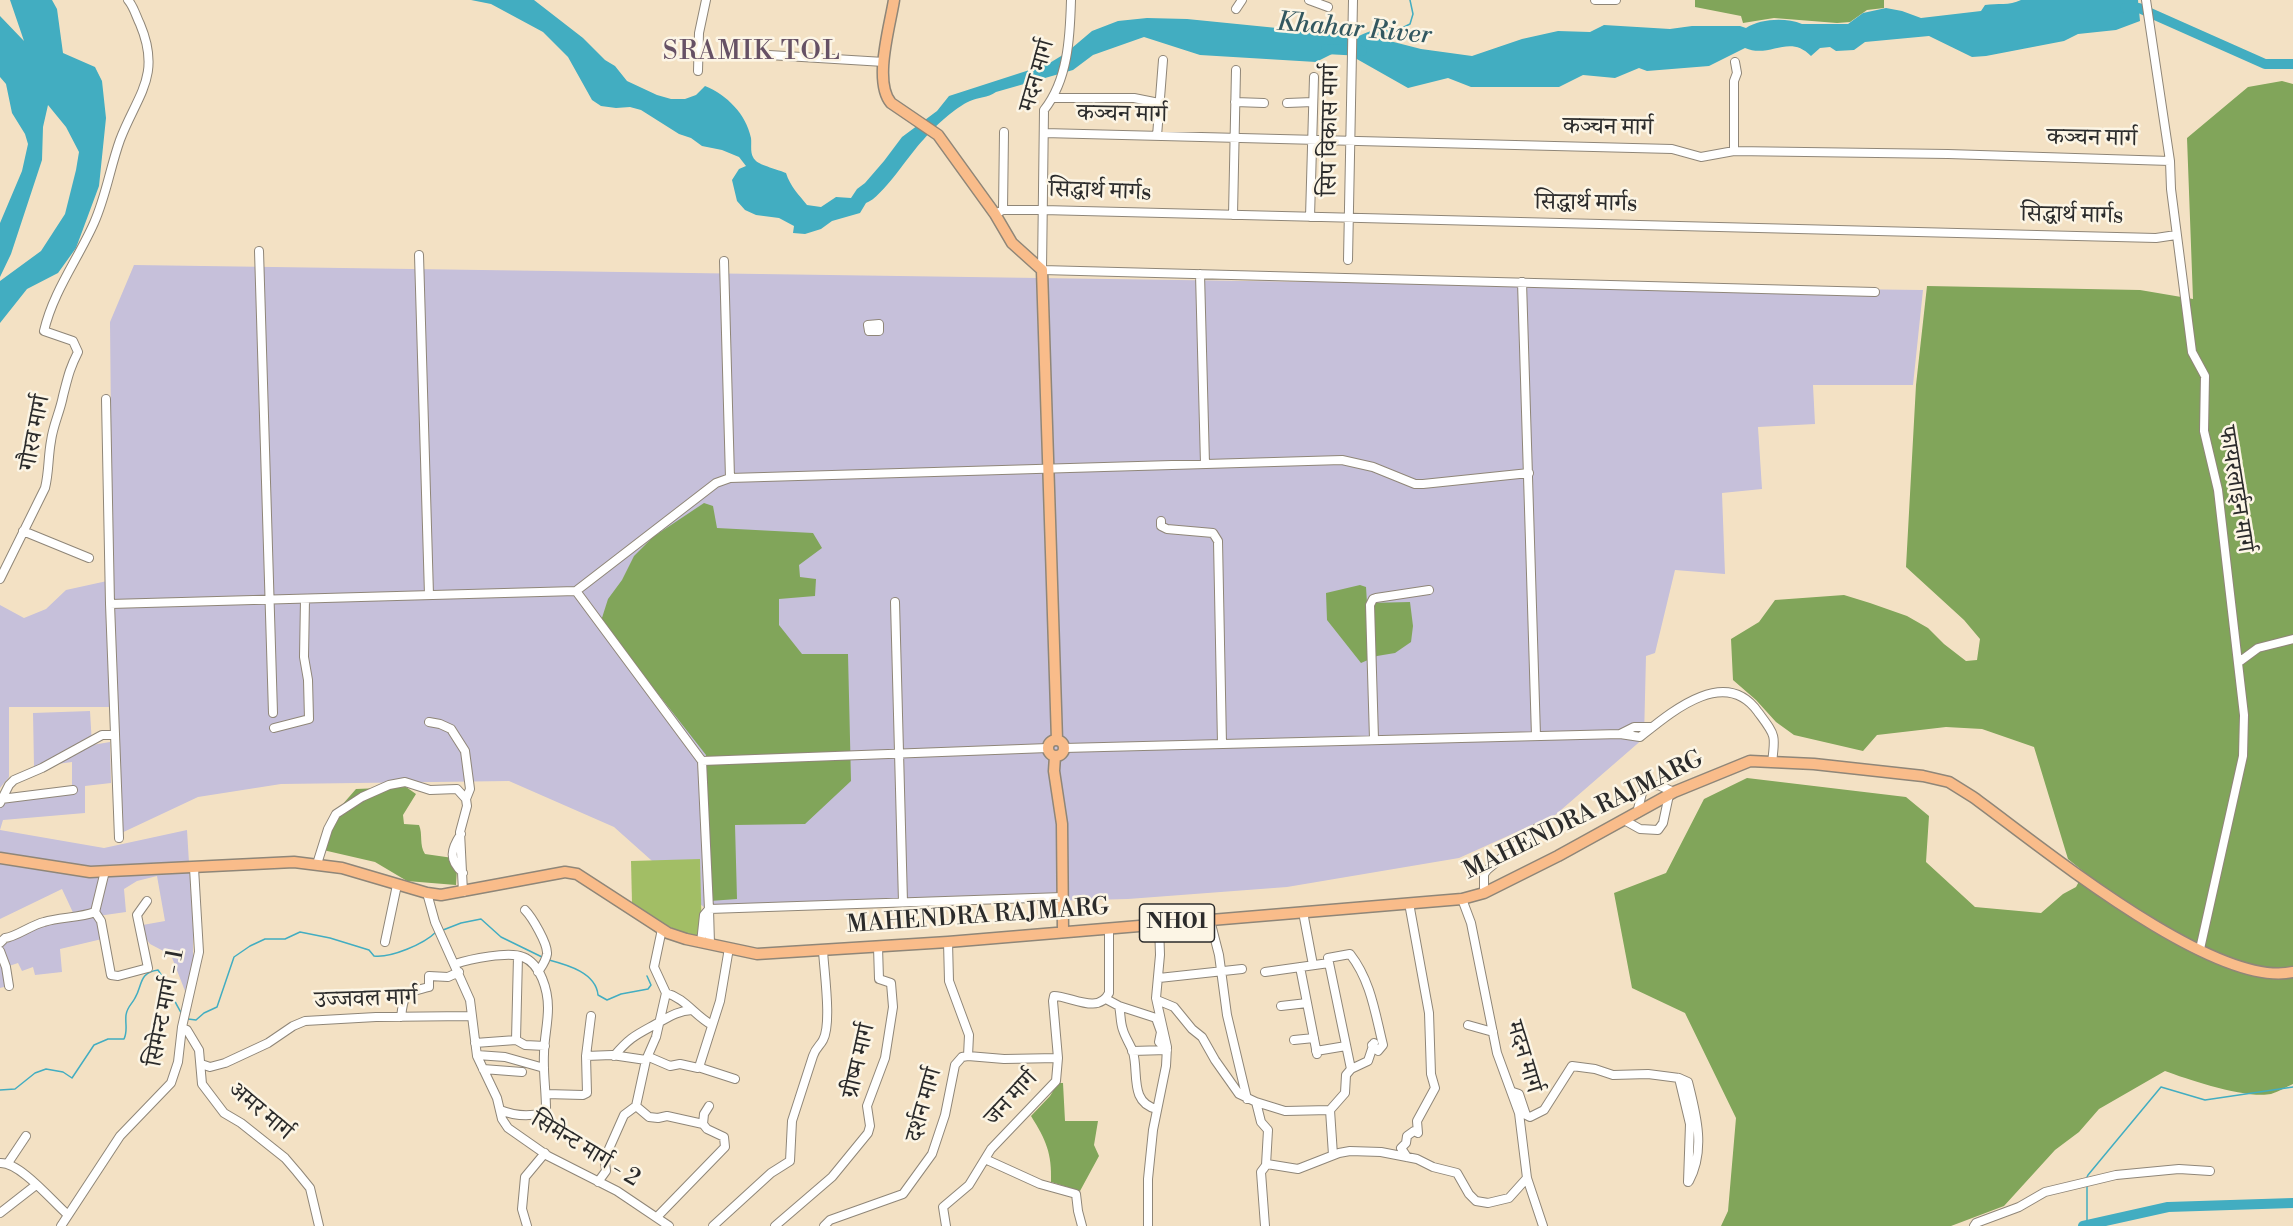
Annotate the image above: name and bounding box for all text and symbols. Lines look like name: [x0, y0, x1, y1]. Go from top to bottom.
water label: Khahar River: [1275, 8, 1433, 52]
district label: SRAMIK TOL: [663, 37, 841, 69]
street label: मदन मार्ग: [1014, 37, 1062, 115]
street label: सिप विकास मार्ग: [1315, 64, 1347, 196]
street label: कञ्चन मार्ग: [1077, 100, 1167, 130]
street label: कञ्चन मार्ग: [1563, 113, 1653, 143]
street label: कञ्चन मार्ग: [2047, 124, 2137, 154]
street label: सिद्धार्थ मार्गs: [1048, 176, 1152, 208]
street label: सिद्धार्थ मार्गs: [1534, 189, 1638, 219]
street label: सिद्धार्थ मार्गs: [2020, 201, 2124, 231]
street label: गौरव मार्ग: [15, 393, 57, 473]
street label: फायरलाईन मार्ग: [2211, 424, 2259, 554]
street label: MAHENDRA RAJMARG: [1459, 745, 1709, 887]
street label: MAHENDRA RAJMARG: [846, 893, 1110, 941]
road number: NH01: [1140, 904, 1214, 942]
street label: सिमेन्ट मार्ग - 1: [140, 947, 192, 1069]
street label: उज्जवल मार्ग: [314, 984, 418, 1016]
street label: मदन मार्ग: [1498, 1018, 1548, 1096]
street label: ग्रीष्म मार्ग: [837, 1021, 883, 1101]
street label: दर्शन मार्ग: [901, 1065, 949, 1145]
street label: जन मार्ग: [979, 1065, 1045, 1133]
street label: अमर मार्ग: [222, 1077, 298, 1147]
street label: सिमेन्ट मार्ग - 2: [525, 1106, 645, 1194]

